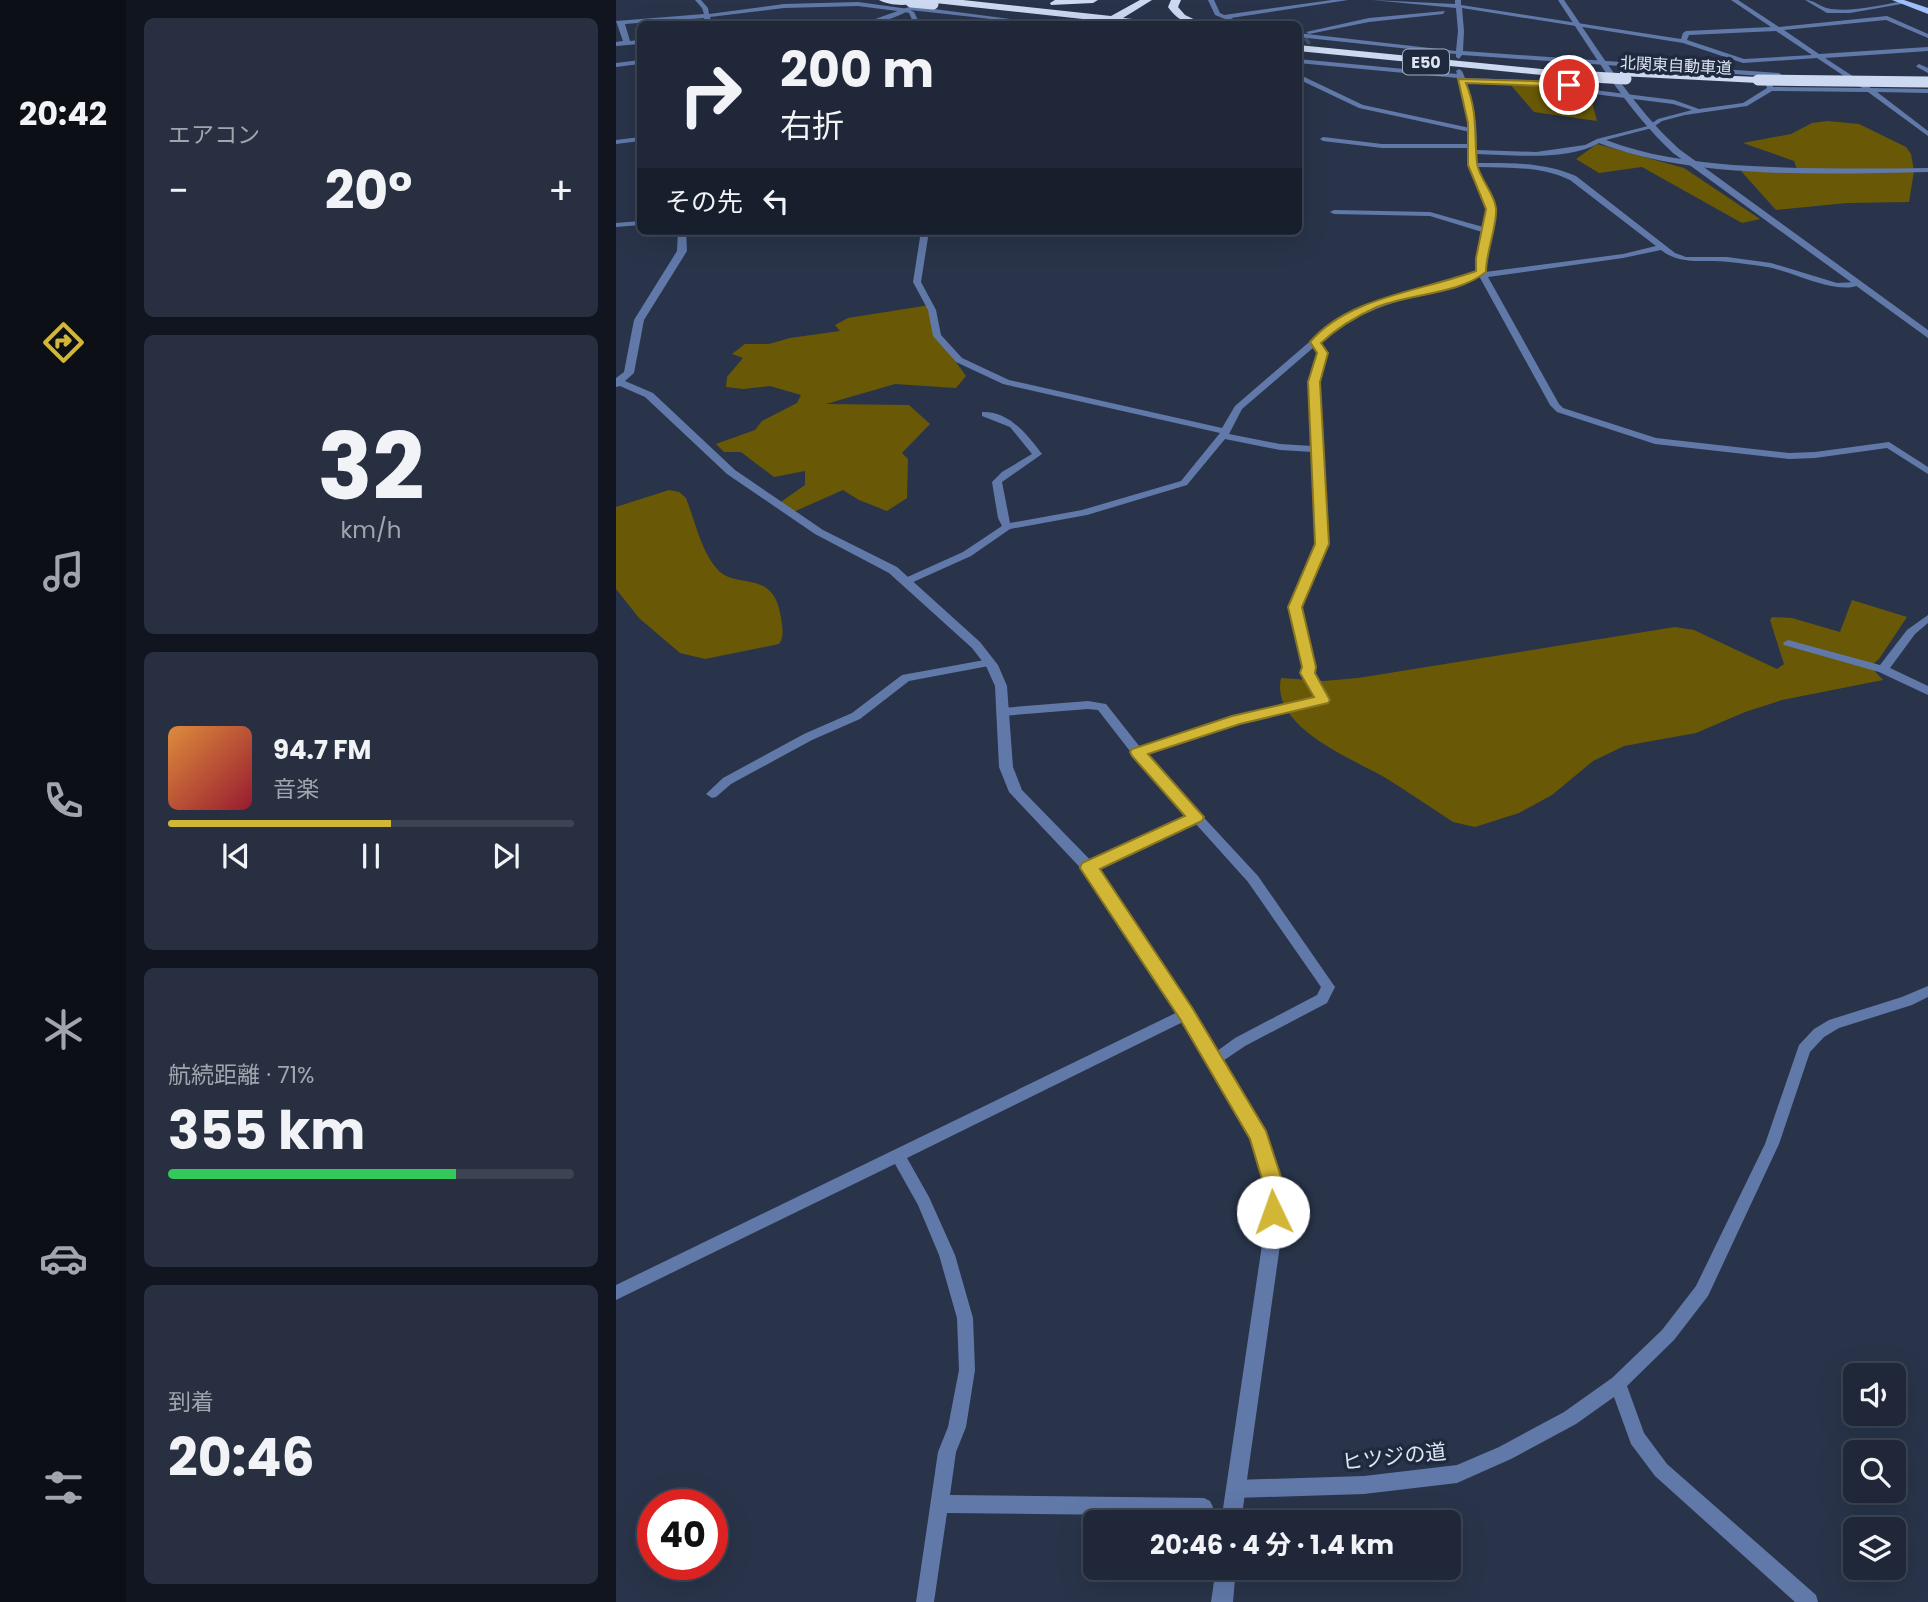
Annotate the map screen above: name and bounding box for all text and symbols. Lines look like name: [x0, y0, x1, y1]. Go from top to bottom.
text: 200 m: [780, 36, 934, 104]
icon: right: [665, 49, 756, 140]
road number: E50: [1403, 50, 1449, 74]
street label: 北関東自動車道: [1619, 51, 1733, 80]
pin: [1539, 55, 1599, 115]
icon: arrive: [1550, 66, 1588, 104]
text: 20:42: [19, 91, 107, 136]
text: 右折: [780, 103, 844, 148]
text: エアコン: [168, 119, 260, 151]
text: 20°: [325, 154, 412, 227]
text: −: [168, 164, 189, 217]
text: +: [548, 164, 574, 217]
icon: left: [757, 182, 795, 220]
text: その先: [665, 184, 743, 220]
icon: directions: [39, 318, 88, 367]
text: 32: [317, 403, 425, 531]
text: km/h: [340, 514, 402, 546]
icon: music: [39, 547, 88, 596]
text: 94.7 FM: [273, 732, 371, 768]
text: 音楽: [273, 773, 319, 805]
icon: phone: [39, 776, 88, 825]
icon: previous: [217, 837, 255, 875]
icon: pause: [352, 837, 390, 875]
icon: next: [487, 837, 525, 875]
icon: climate: [39, 1005, 88, 1054]
text: 航続距離 · 71%: [168, 1059, 315, 1091]
text: 355 km: [168, 1094, 365, 1167]
position arrow: [1236, 1175, 1310, 1249]
icon: car: [39, 1234, 88, 1283]
map controls: [1843, 1363, 1906, 1580]
button: sound: [1843, 1363, 1906, 1426]
text: 到着: [168, 1386, 214, 1418]
text: 20:46: [168, 1421, 315, 1494]
street label: ヒツジの道: [1340, 1437, 1448, 1476]
button: search: [1843, 1440, 1906, 1503]
icon: filters: [39, 1463, 88, 1512]
speed limit sign: 40: [637, 1489, 728, 1580]
button: layers: [1843, 1517, 1906, 1580]
text: 20:46 · 4 分 · 1.4 km: [1150, 1527, 1394, 1563]

